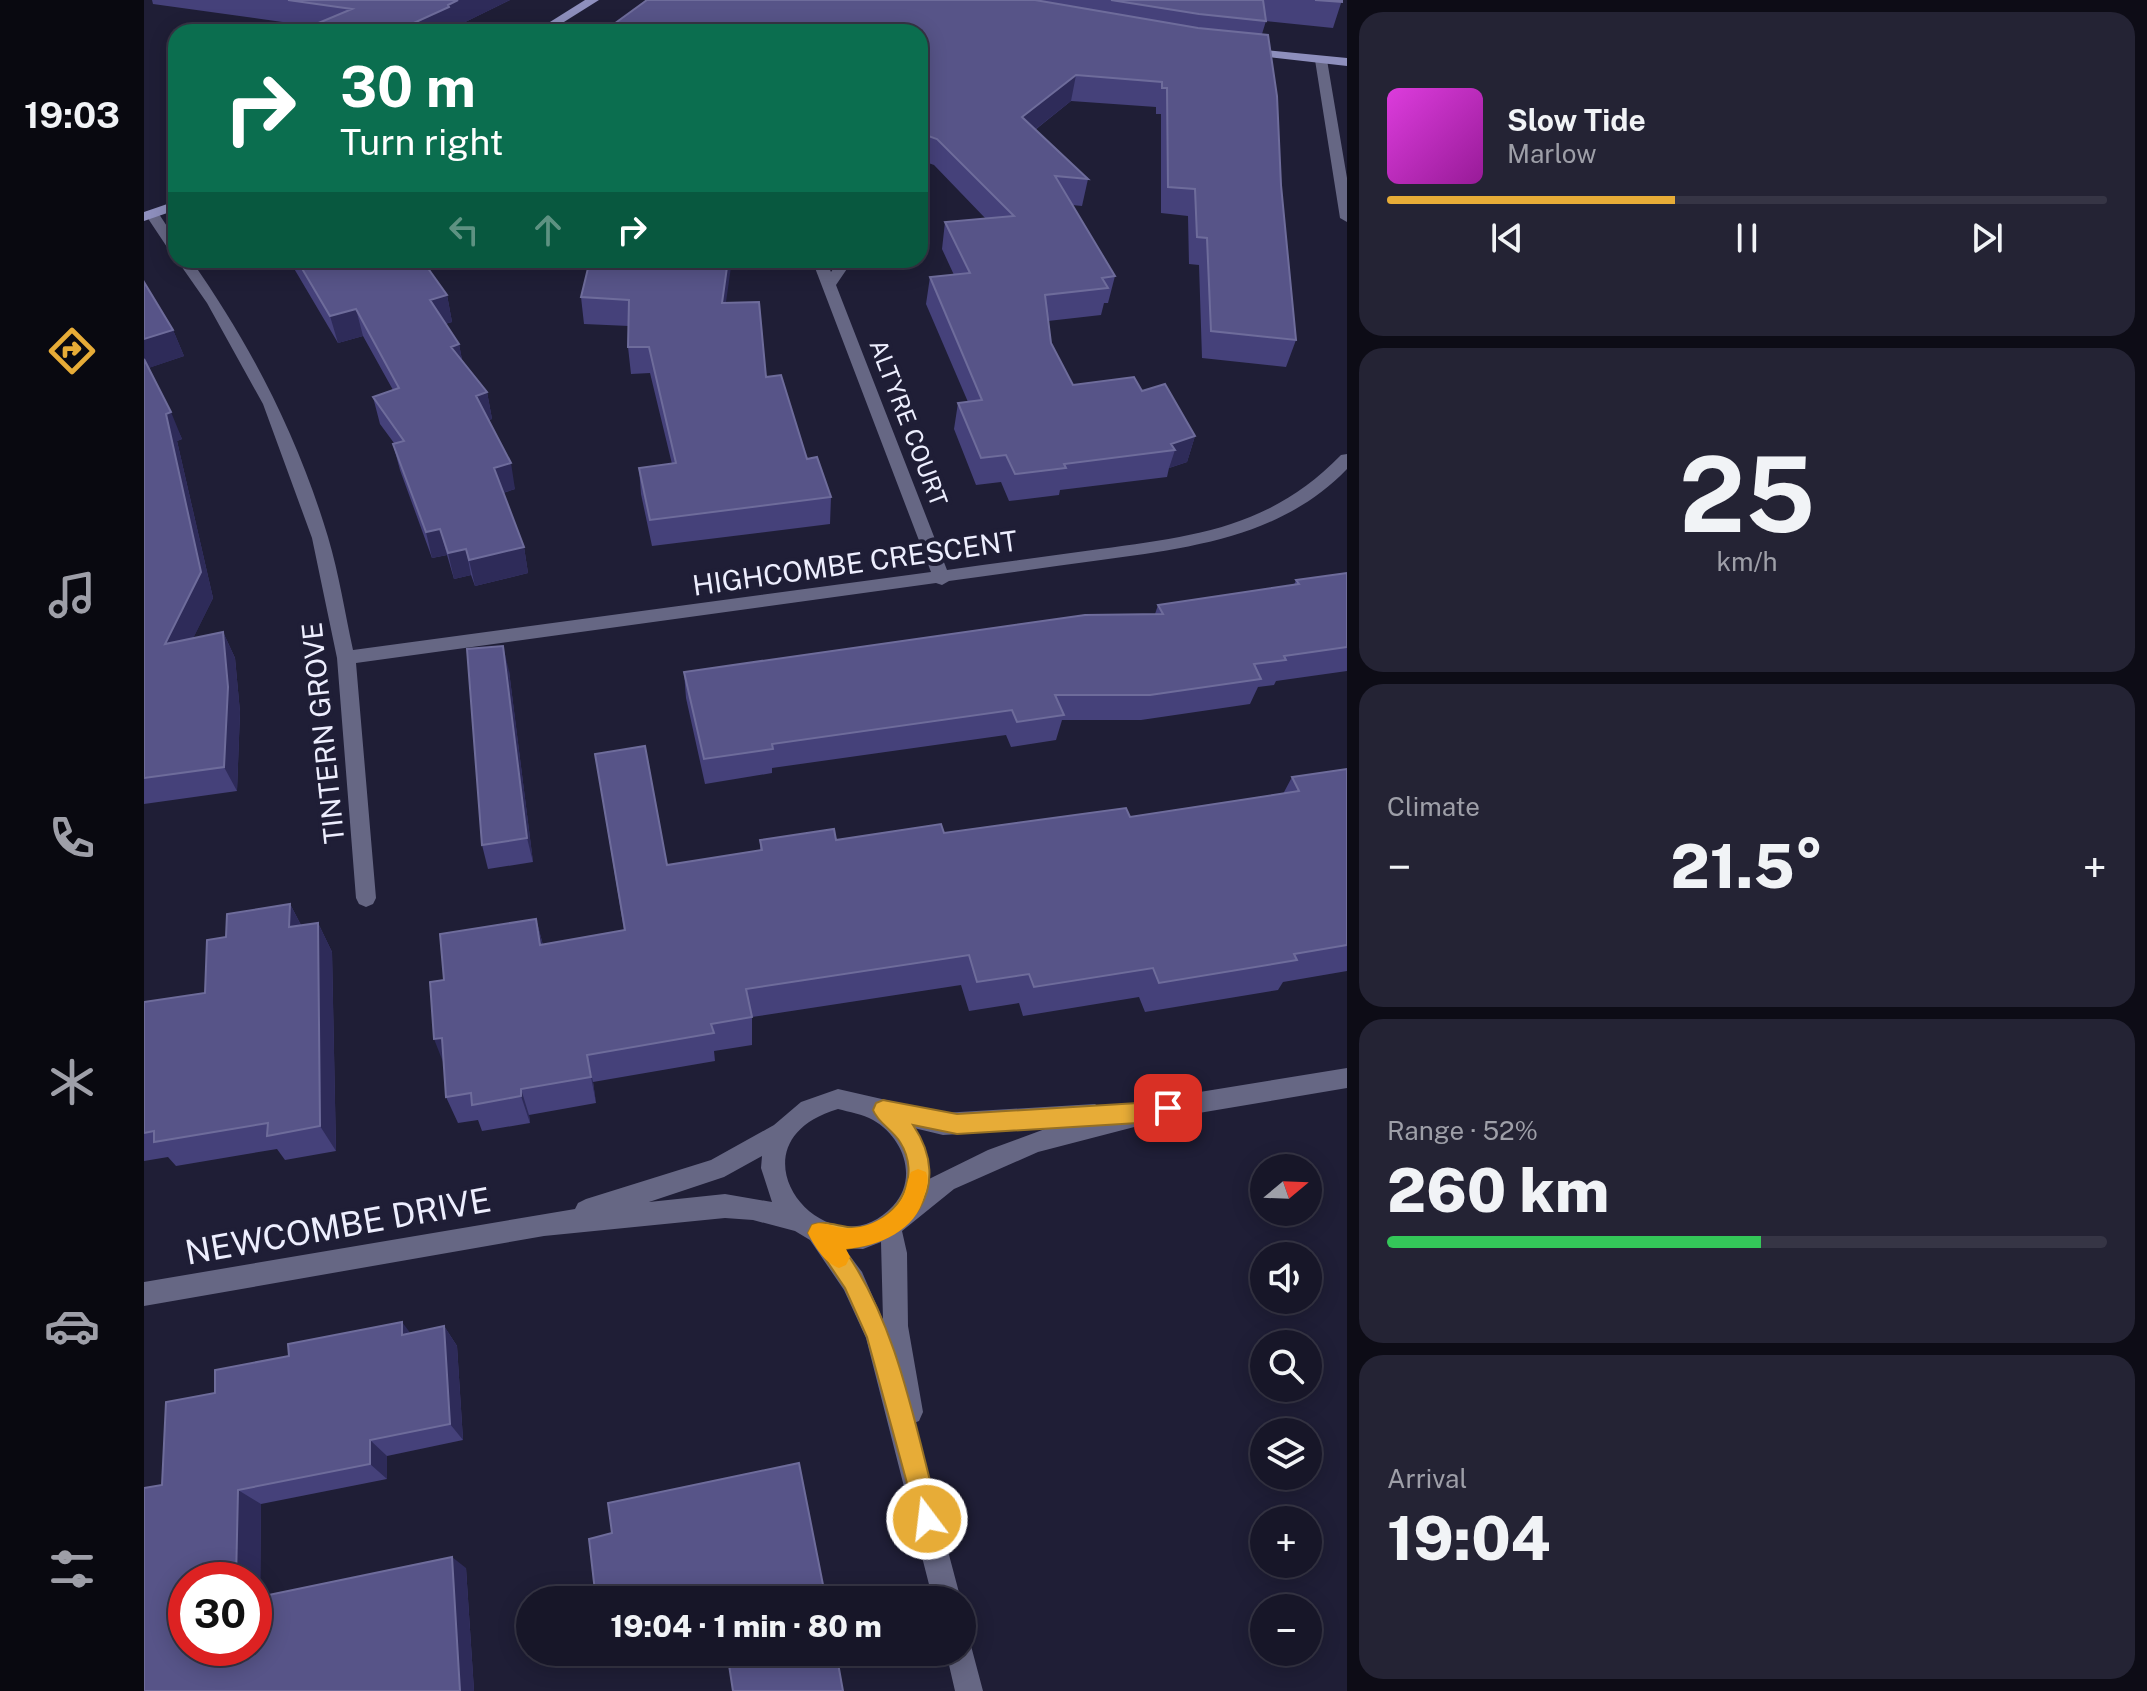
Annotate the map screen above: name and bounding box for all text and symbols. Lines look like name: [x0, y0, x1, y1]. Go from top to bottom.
text: 30 m: [340, 54, 476, 120]
icon: right: [208, 56, 312, 160]
text: 19:03: [24, 94, 120, 136]
text: Slow Tide: [1507, 102, 1646, 138]
text: Turn right: [340, 121, 503, 163]
text: Marlow: [1507, 138, 1597, 169]
icon: left: [442, 208, 486, 252]
icon: ahead: [526, 208, 570, 252]
icon: right: [610, 208, 654, 252]
icon: previous: [1485, 216, 1529, 260]
icon: pause: [1725, 216, 1769, 260]
icon: next: [1965, 216, 2009, 260]
icon: directions: [44, 323, 100, 379]
street label: ALTYRE COURT: [864, 335, 954, 510]
text: 25: [1679, 433, 1815, 555]
street label: HIGHCOMBE CRESCENT: [690, 523, 1020, 602]
text: km/h: [1716, 546, 1778, 577]
icon: music: [44, 567, 100, 623]
street label: TINTERN GROVE: [294, 621, 351, 845]
text: Climate: [1387, 791, 1480, 822]
icon: phone: [44, 810, 100, 866]
text: 21.5°: [1671, 831, 1824, 902]
text: −: [1387, 841, 1411, 893]
text: +: [2083, 841, 2107, 893]
icon: climate: [44, 1054, 100, 1110]
pin: [1134, 1074, 1202, 1142]
icon: arrive: [1146, 1086, 1190, 1130]
text: Range · 52%: [1387, 1115, 1538, 1146]
north arrow: [1250, 1154, 1322, 1226]
map controls: [1250, 1154, 1322, 1666]
text: 260 km: [1387, 1155, 1609, 1226]
street label: NEWCOMBE DRIVE: [182, 1179, 494, 1273]
button: sound: [1250, 1242, 1322, 1314]
icon: car: [44, 1298, 100, 1354]
button: search: [1250, 1330, 1322, 1402]
button: layers: [1250, 1418, 1322, 1490]
text: Arrival: [1387, 1463, 1467, 1494]
position arrow: [885, 1477, 969, 1561]
text: 19:04: [1387, 1503, 1551, 1574]
button: +: [1250, 1506, 1322, 1578]
icon: filters: [44, 1541, 100, 1597]
speed limit sign: 30: [168, 1562, 272, 1666]
button: −: [1250, 1594, 1322, 1666]
text: 19:04 · 1 min · 80 m: [610, 1608, 882, 1644]

